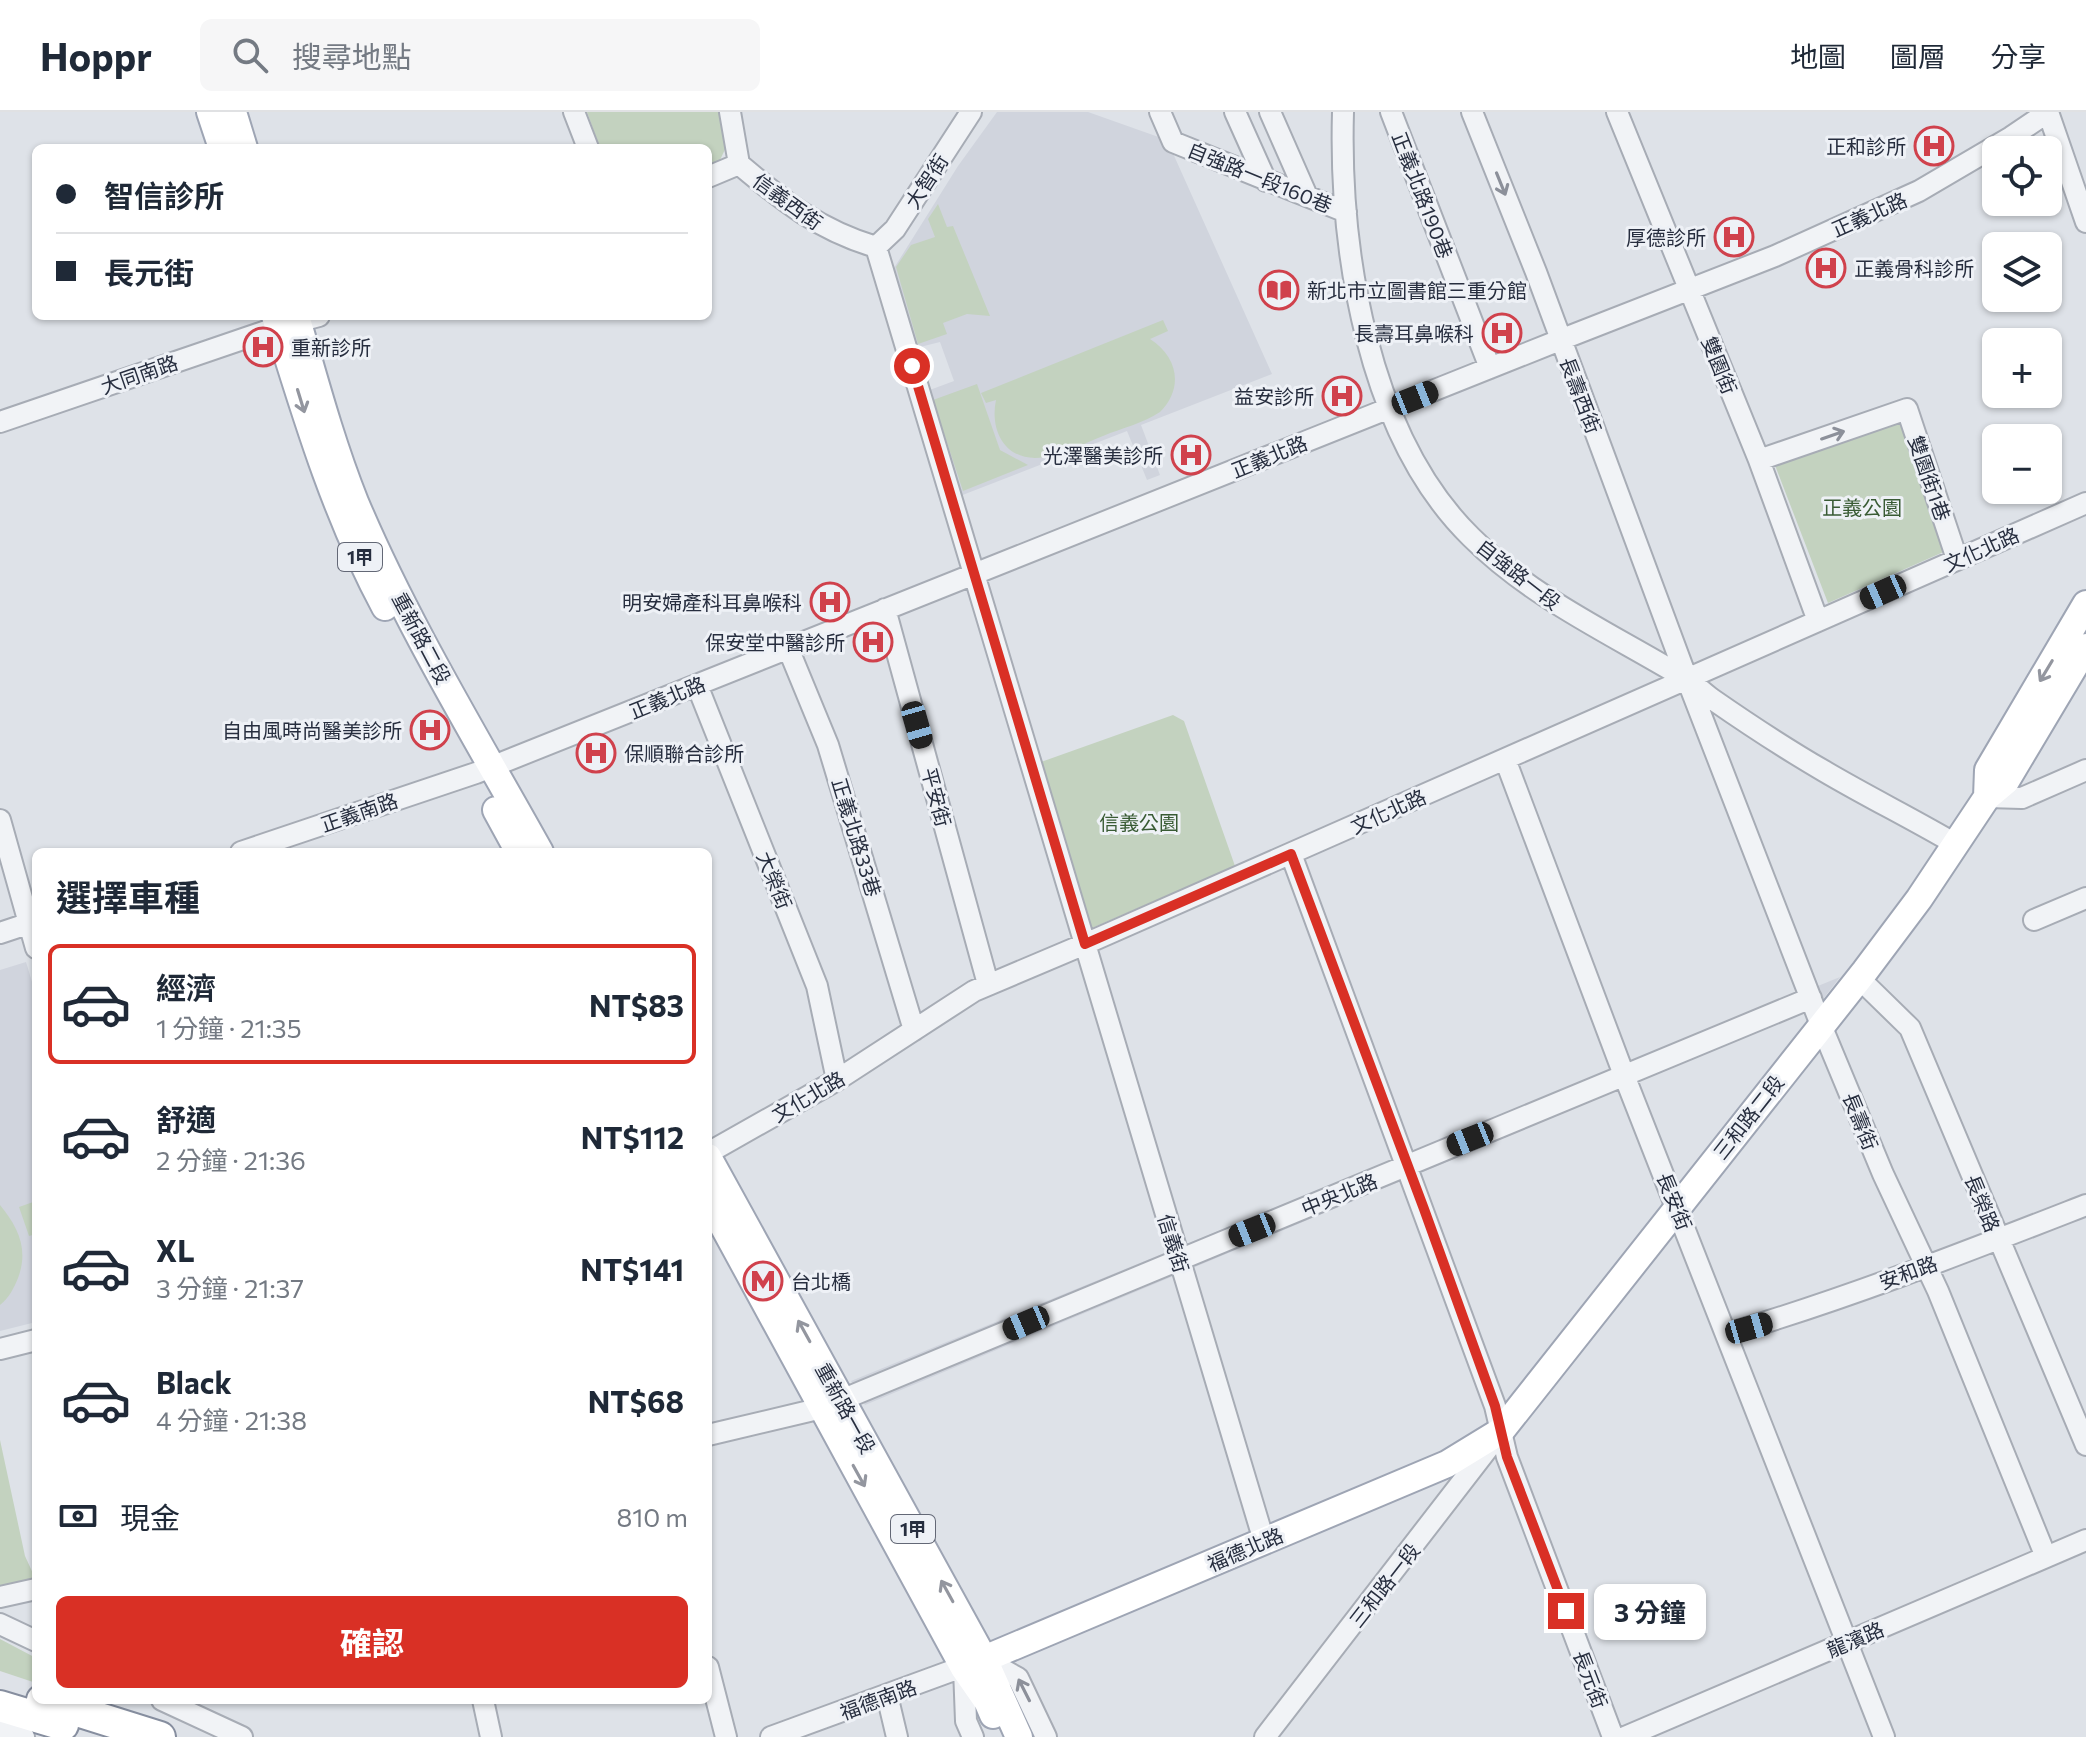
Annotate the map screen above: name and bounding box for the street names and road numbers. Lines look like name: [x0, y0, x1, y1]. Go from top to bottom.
street label: 正義北路190巷: [1388, 128, 1458, 262]
street label: 自強路一段160巷: [1184, 137, 1336, 217]
street label: 大智街: [900, 149, 952, 213]
street label: 信義西街: [749, 168, 827, 234]
street label: 正義北路: [1828, 187, 1910, 241]
street label: 雙園街: [1698, 333, 1742, 397]
street label: 大同南路: [97, 350, 181, 398]
street label: 長壽西街: [1555, 353, 1607, 437]
street label: 正義北路: [1227, 430, 1311, 482]
street label: 雙園街1巷: [1904, 432, 1956, 524]
street label: 文化北路: [1940, 522, 2022, 576]
street label: 自強路一段: [1472, 534, 1566, 614]
road number: 1甲: [338, 543, 382, 571]
street label: 重新路二段: [388, 588, 456, 688]
street label: 正義北路: [625, 671, 709, 723]
street label: 平安街: [918, 765, 956, 829]
street label: 正義北路33巷: [828, 775, 886, 899]
street label: 文化北路: [1347, 784, 1429, 838]
street label: 正義南路: [317, 788, 401, 836]
street label: 大榮街: [753, 848, 797, 912]
street label: 文化北路: [767, 1066, 849, 1126]
street label: 三和路二段: [1708, 1070, 1788, 1164]
street label: 長壽街: [1839, 1089, 1883, 1153]
street label: 中央北路: [1297, 1168, 1381, 1220]
street label: 長安街: [1653, 1169, 1697, 1233]
street label: 長榮路: [1961, 1171, 2005, 1235]
street label: 信義街: [1154, 1211, 1194, 1275]
street label: 安和路: [1876, 1250, 1940, 1294]
street label: 重新路一段: [811, 1358, 881, 1458]
road number: 1甲: [891, 1515, 935, 1543]
street label: 福德北路: [1203, 1522, 1287, 1576]
street label: 三和路一段: [1344, 1538, 1424, 1632]
street label: 龍濱路: [1823, 1616, 1887, 1662]
street label: 長元街: [1569, 1647, 1613, 1711]
street label: 福德南路: [836, 1674, 920, 1724]

